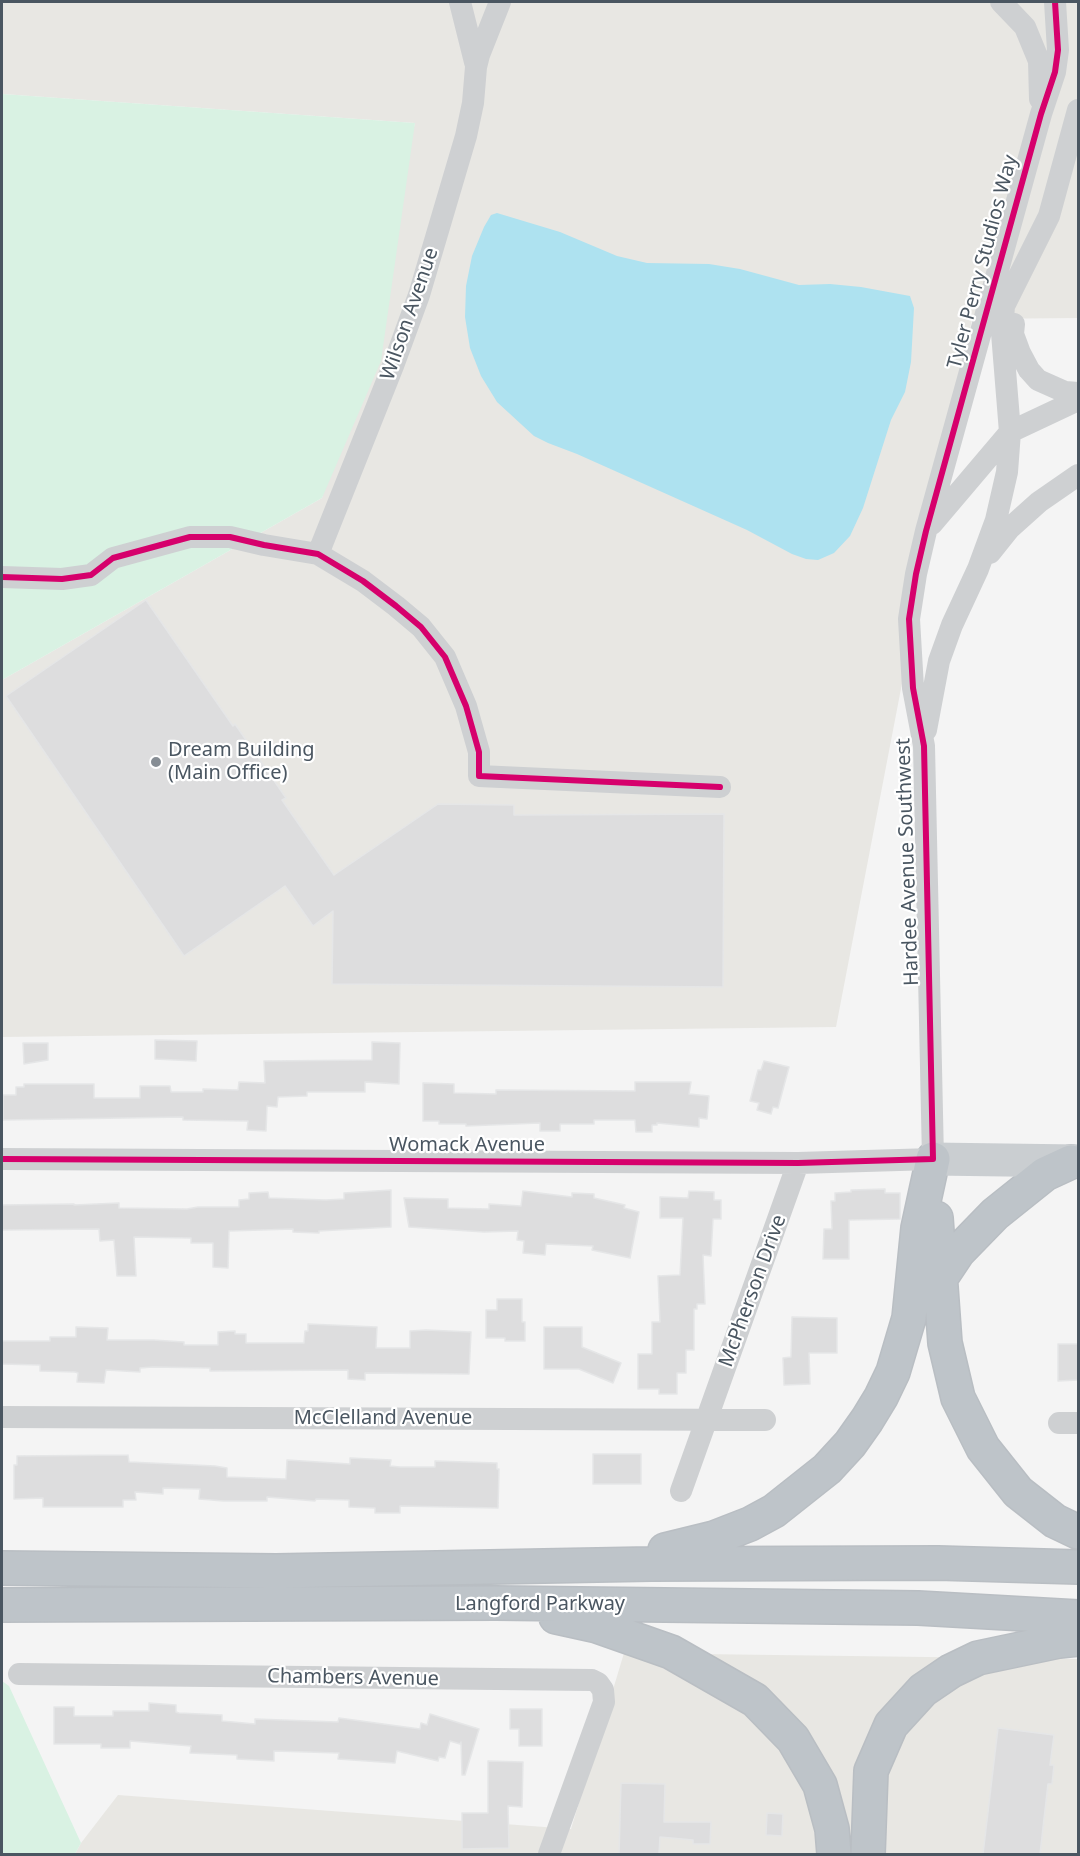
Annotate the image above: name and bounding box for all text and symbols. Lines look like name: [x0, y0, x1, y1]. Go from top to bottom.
street label: Tyler Perry Studios Way: [943, 152, 1023, 372]
street label: Wilson Avenue: [376, 245, 444, 383]
place label: Dream Building (Main Office): [168, 738, 315, 785]
street label: Hardee Avenue Southwest: [892, 738, 924, 986]
marker: Dream Building (Main Office): [149, 755, 163, 769]
street label: Womack Avenue: [389, 1133, 545, 1157]
street label: McPherson Drive: [714, 1212, 792, 1370]
street label: McClelland Avenue: [294, 1406, 472, 1430]
street label: Langford Parkway: [455, 1592, 625, 1616]
street label: Chambers Avenue: [267, 1665, 439, 1691]

